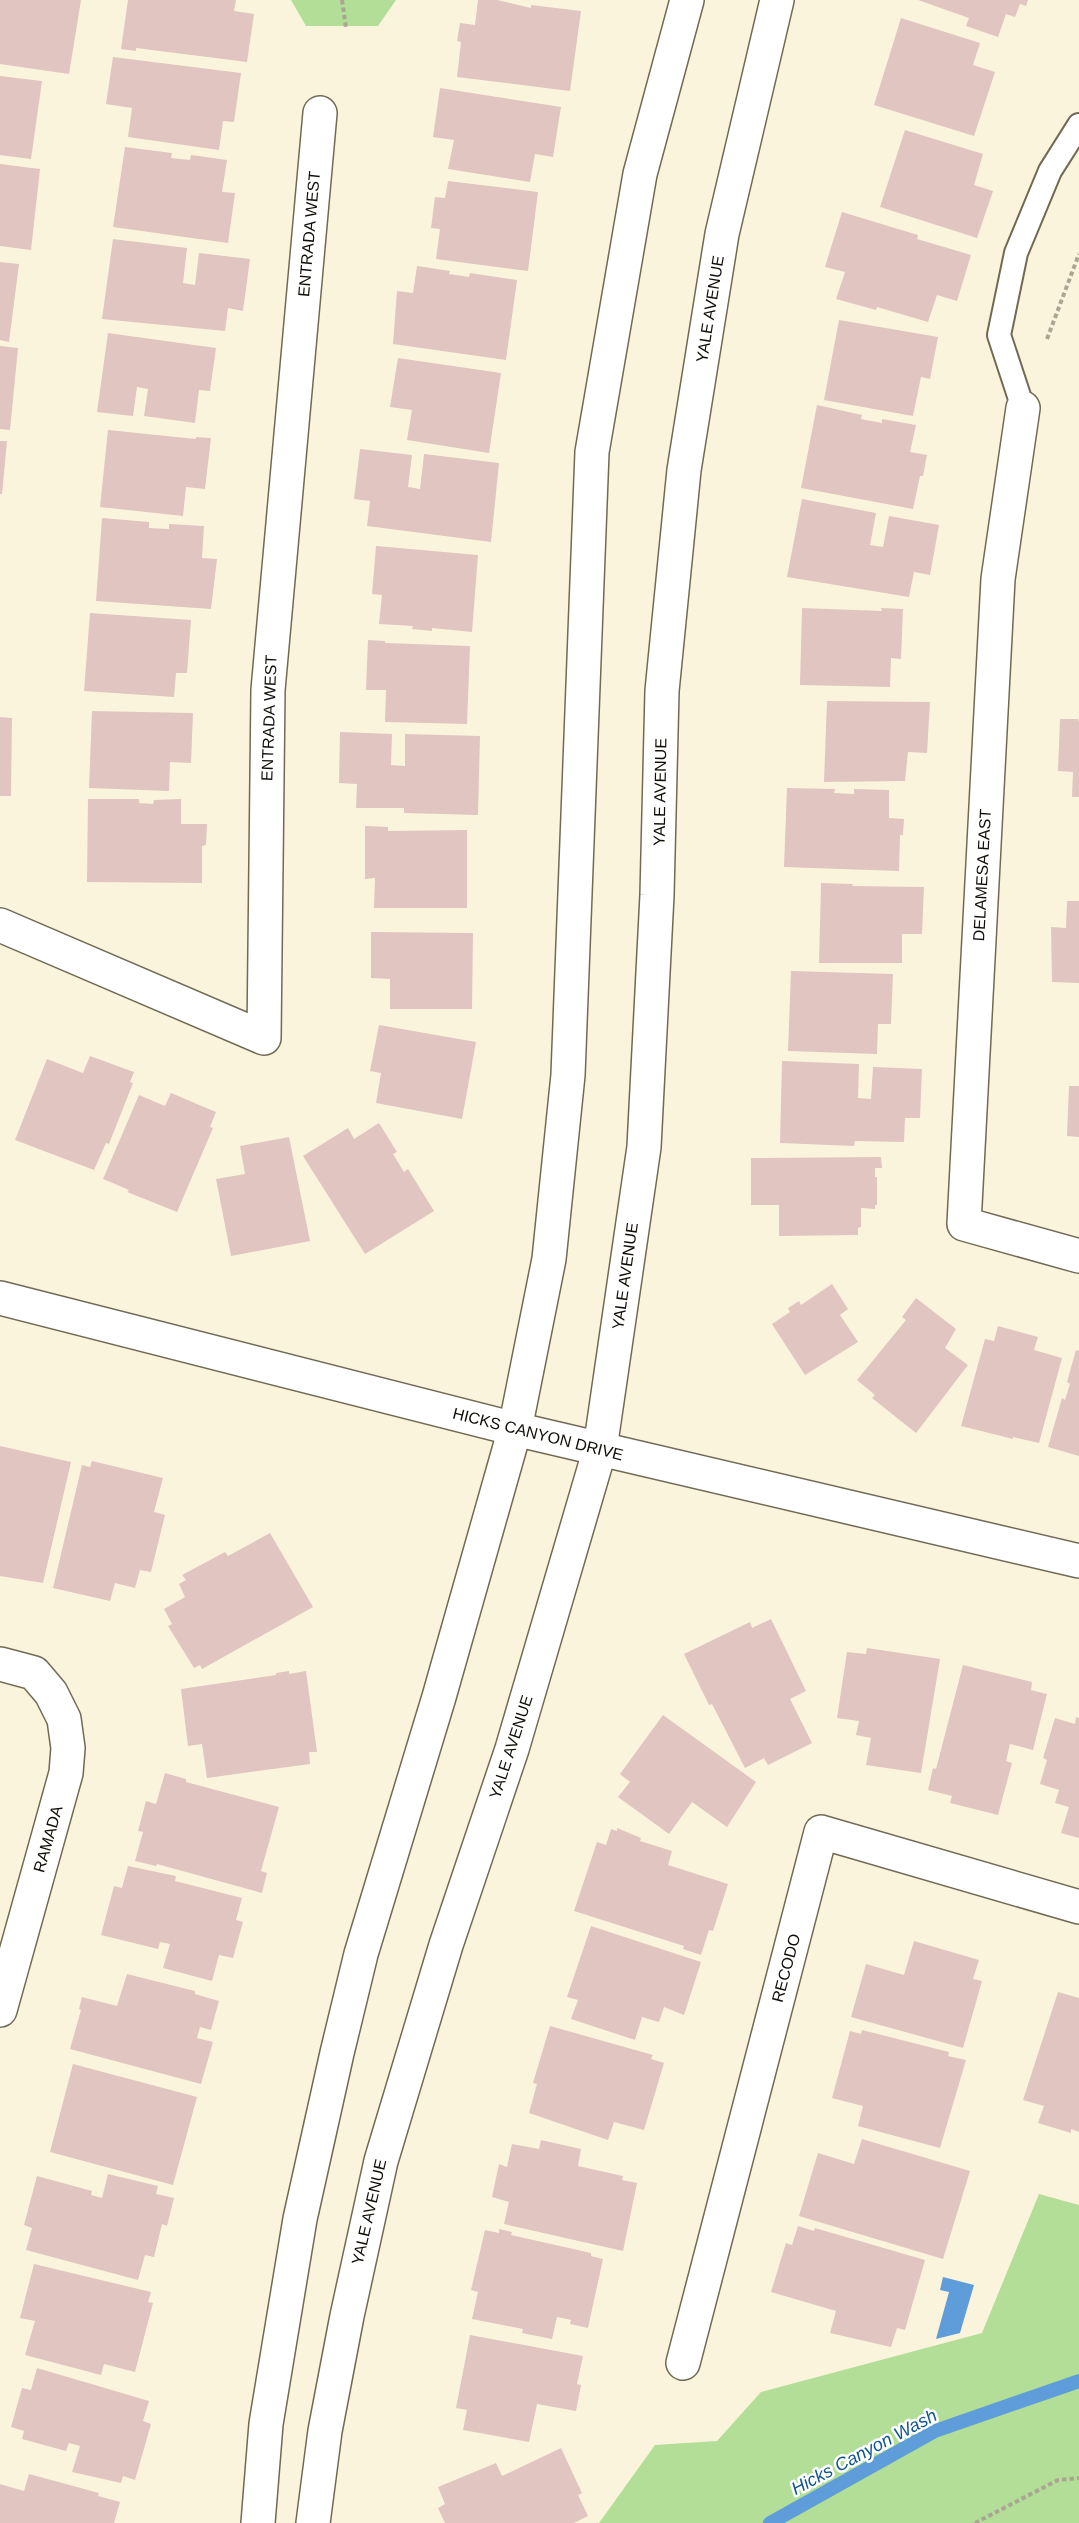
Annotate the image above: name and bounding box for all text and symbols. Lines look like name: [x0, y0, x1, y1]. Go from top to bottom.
street label: ENTRADA WEST: [295, 170, 323, 298]
street label: YALE AVENUE: [693, 254, 727, 364]
street label: ENTRADA WEST: [258, 654, 280, 781]
street label: YALE AVENUE: [651, 738, 669, 846]
street label: DELAMESA EAST: [970, 808, 994, 942]
street label: YALE AVENUE: [609, 1221, 641, 1331]
street label: HICKS CANYON DRIVE: [451, 1405, 625, 1463]
street label: YALE AVENUE: [486, 1693, 536, 1801]
street label: RAMADA: [30, 1803, 66, 1874]
street label: RECODO: [769, 1932, 803, 2004]
street label: YALE AVENUE: [349, 2158, 389, 2266]
water label: Hicks Canyon Wash: [788, 2405, 940, 2499]

